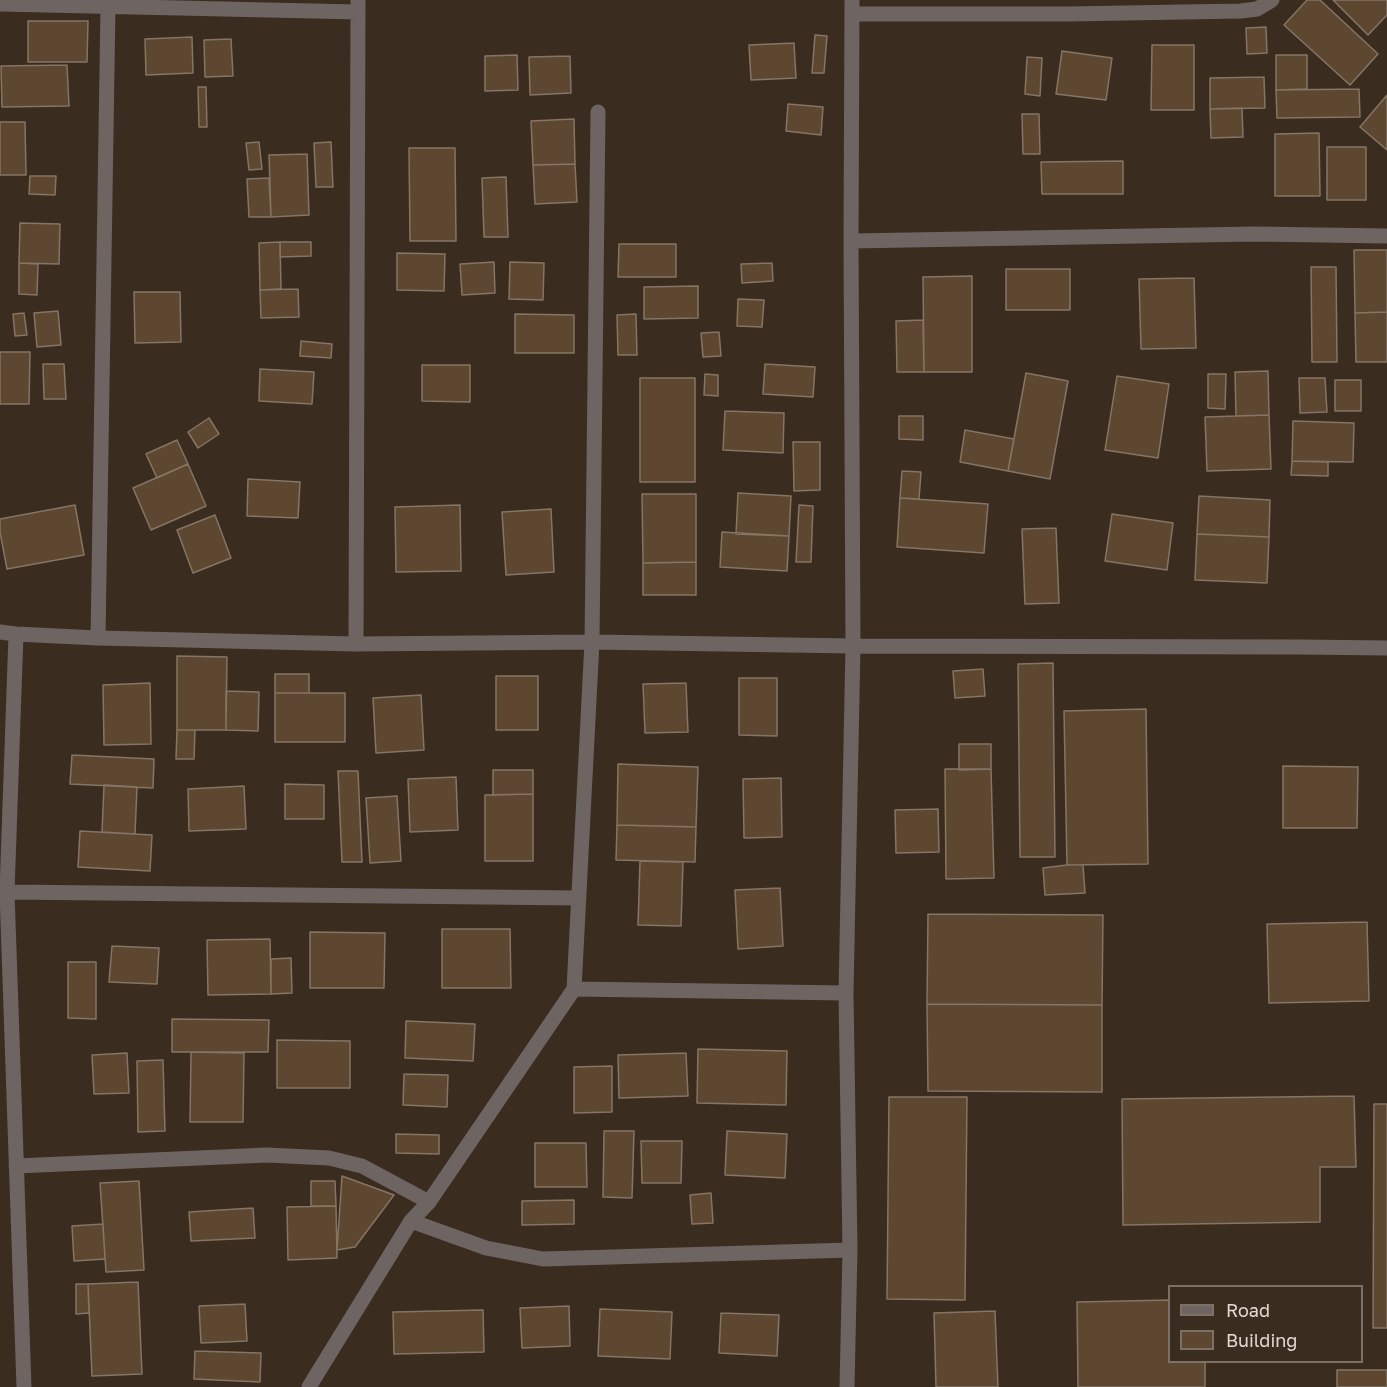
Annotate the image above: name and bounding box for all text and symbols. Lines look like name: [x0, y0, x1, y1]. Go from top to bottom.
legend: [1168, 1285, 1363, 1363]
text: Road: [1226, 1299, 1270, 1321]
text: Building: [1226, 1329, 1297, 1351]

